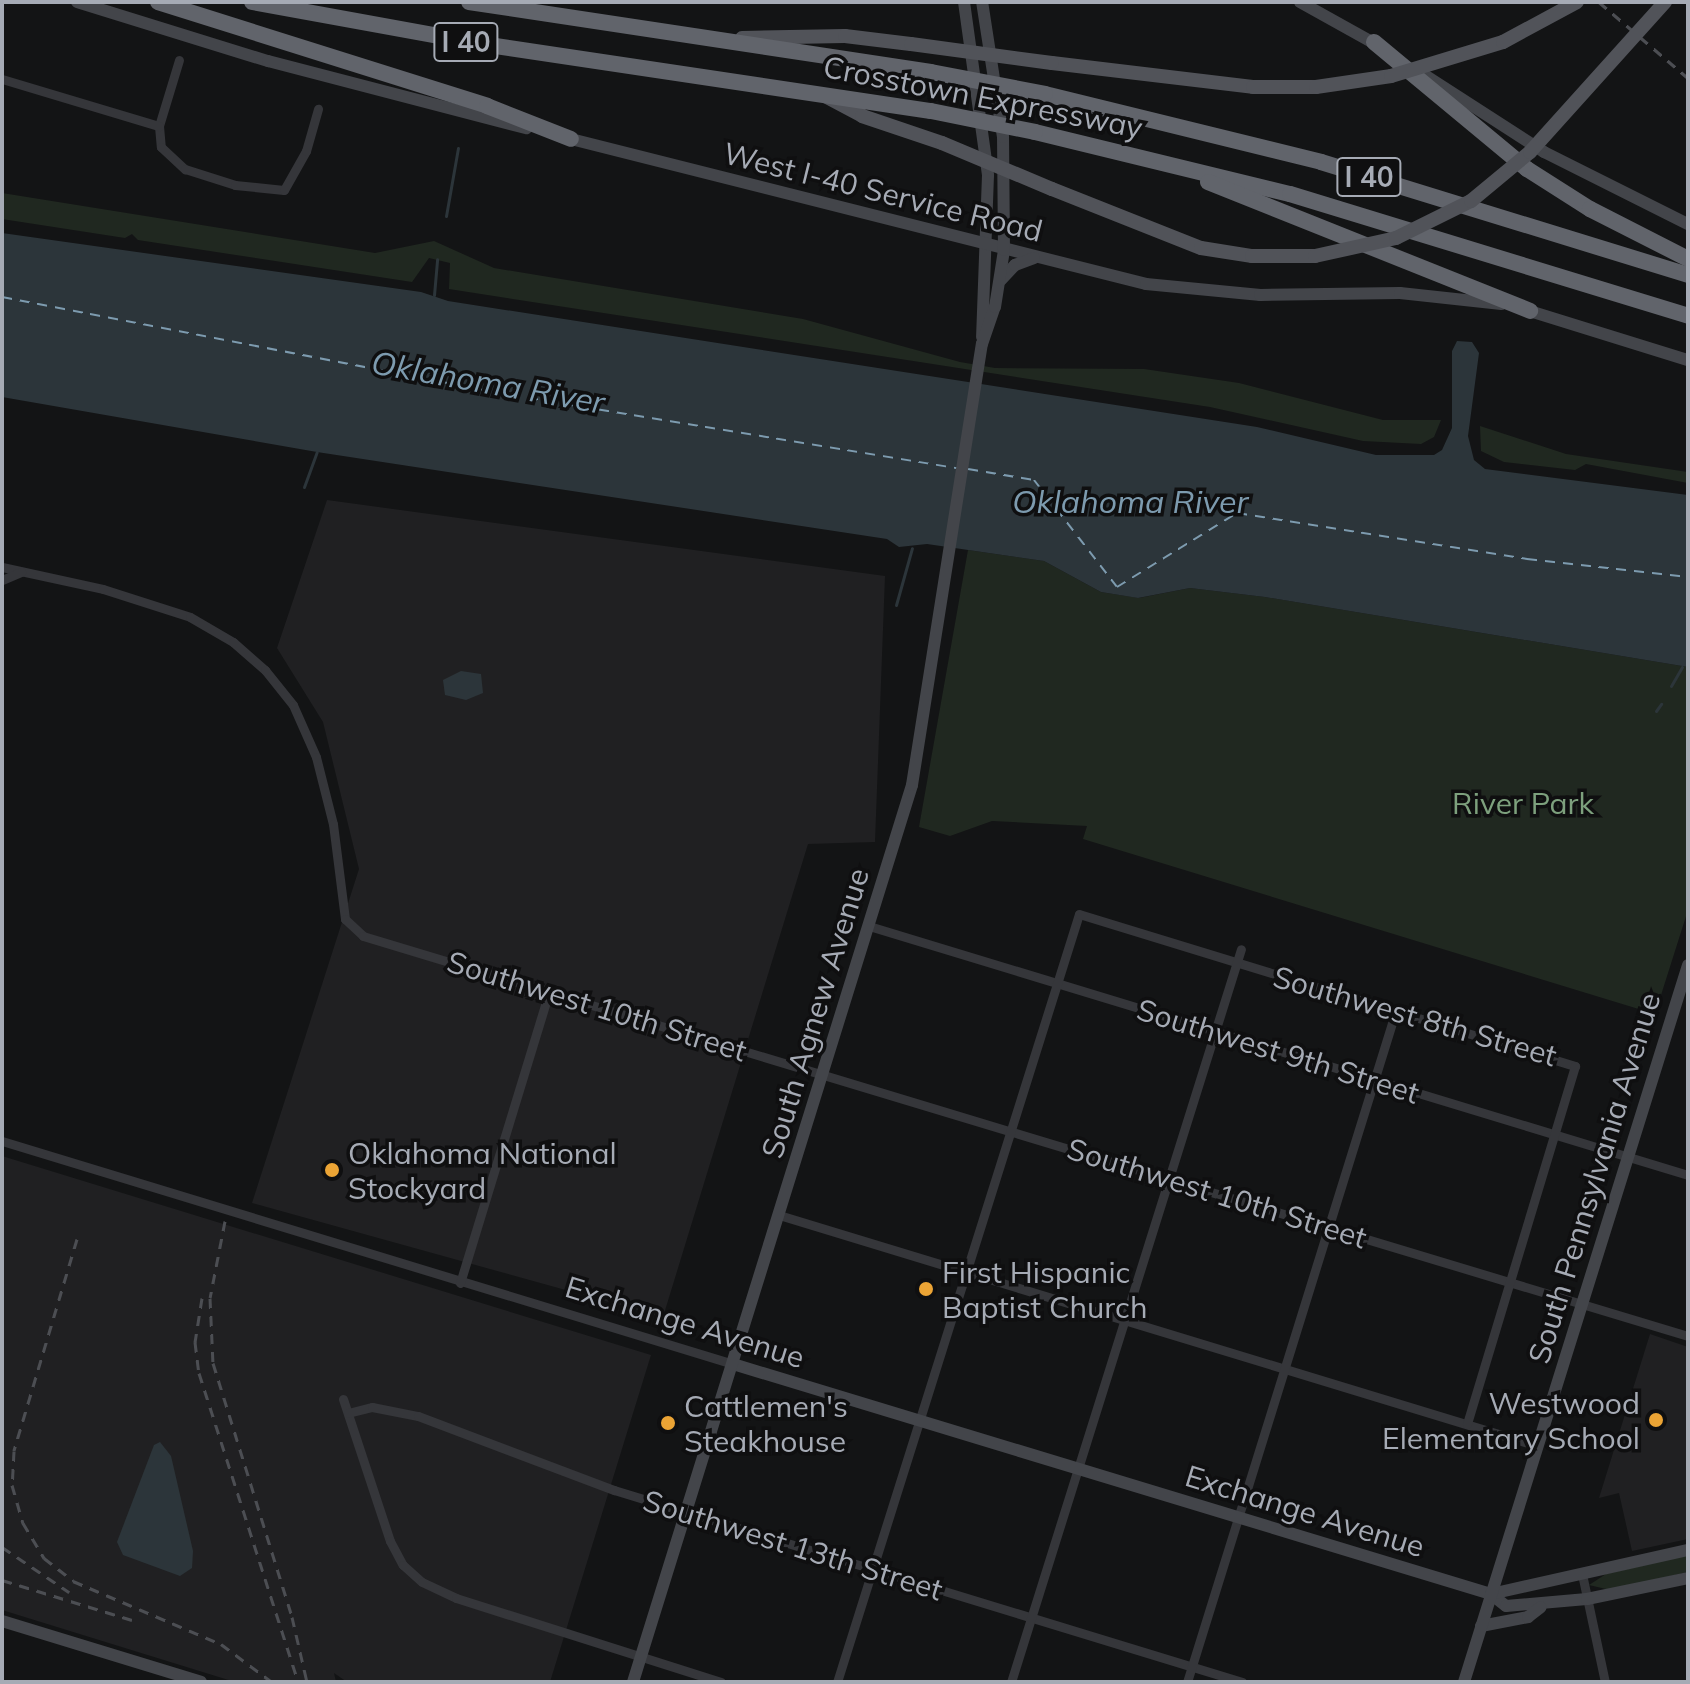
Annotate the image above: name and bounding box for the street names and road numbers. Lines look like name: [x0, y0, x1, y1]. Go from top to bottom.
road number: I 40: [432, 18, 500, 66]
street label: Crosstown Expressway: [820, 48, 1146, 146]
street label: West I-40 Service Road: [720, 135, 1046, 249]
road number: I 40: [1335, 153, 1403, 201]
street label: South Agnew Avenue: [754, 864, 876, 1162]
street label: Southwest 10th Street: [443, 943, 751, 1069]
street label: Southwest 8th Street: [1269, 958, 1561, 1074]
street label: South Pennsylvania Avenue: [1520, 988, 1668, 1368]
street label: Southwest 9th Street: [1133, 991, 1423, 1111]
street label: Southwest 10th Street: [1063, 1130, 1371, 1256]
street label: Exchange Avenue: [561, 1269, 809, 1375]
street label: Exchange Avenue: [1181, 1458, 1429, 1564]
street label: Southwest 13th Street: [639, 1482, 947, 1608]

